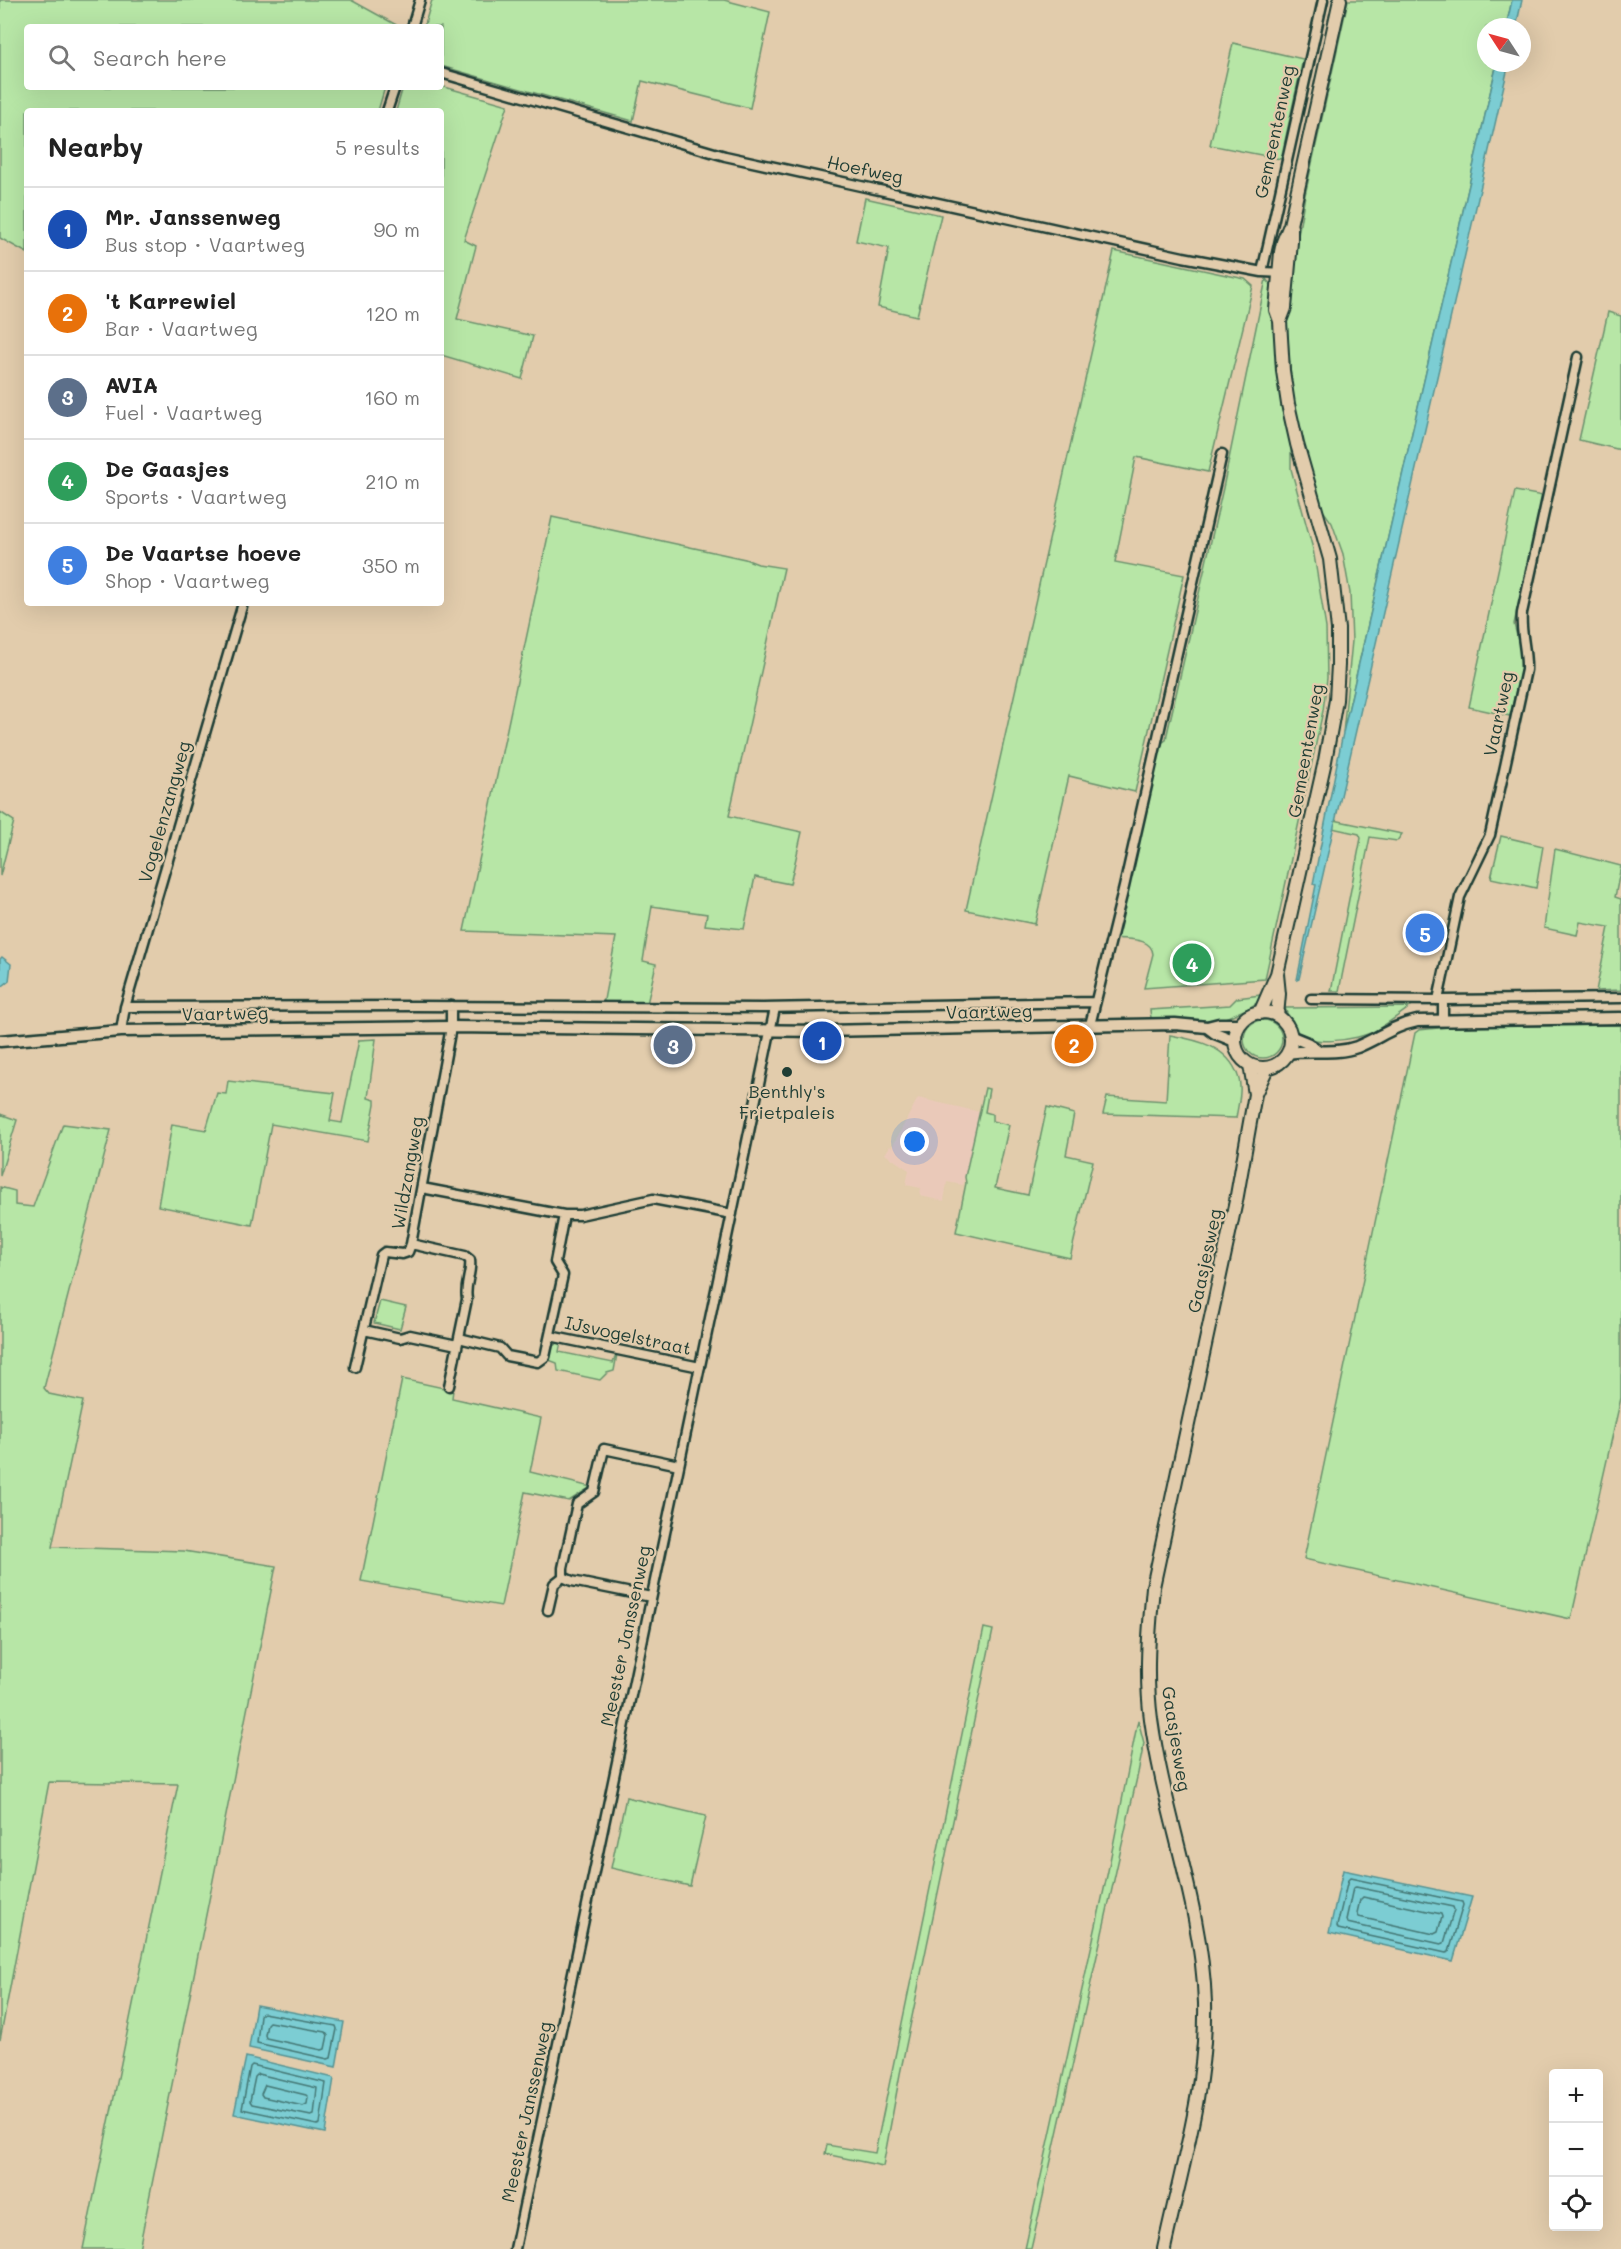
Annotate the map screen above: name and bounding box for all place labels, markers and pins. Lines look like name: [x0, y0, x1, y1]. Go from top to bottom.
pin: 5: [1406, 910, 1444, 956]
pin: 4: [1172, 940, 1212, 986]
pin: 1: [802, 1018, 842, 1064]
pin: 3: [654, 1022, 692, 1068]
pin: 2: [1054, 1022, 1094, 1066]
marker: Benthly's Frietpaleis: [780, 1065, 794, 1079]
place label: Benthly's Frietpaleis: [739, 1079, 835, 1124]

